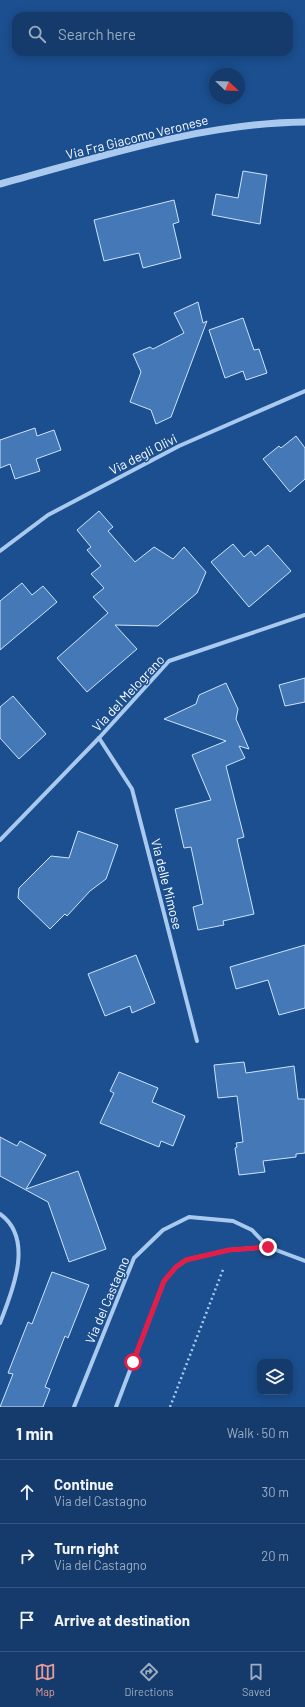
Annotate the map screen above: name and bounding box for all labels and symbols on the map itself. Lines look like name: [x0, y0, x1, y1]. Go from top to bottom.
north arrow: [209, 68, 245, 104]
street label: Via Fra Giacomo Veronese: [64, 112, 210, 162]
street label: Via degli Olivi: [106, 430, 180, 478]
street label: Via del Melograno: [89, 652, 167, 734]
street label: Via delle Mimose: [148, 837, 186, 931]
route end: [259, 1238, 277, 1256]
street label: Via del Castagno: [81, 1254, 133, 1346]
route start: [124, 1353, 142, 1371]

